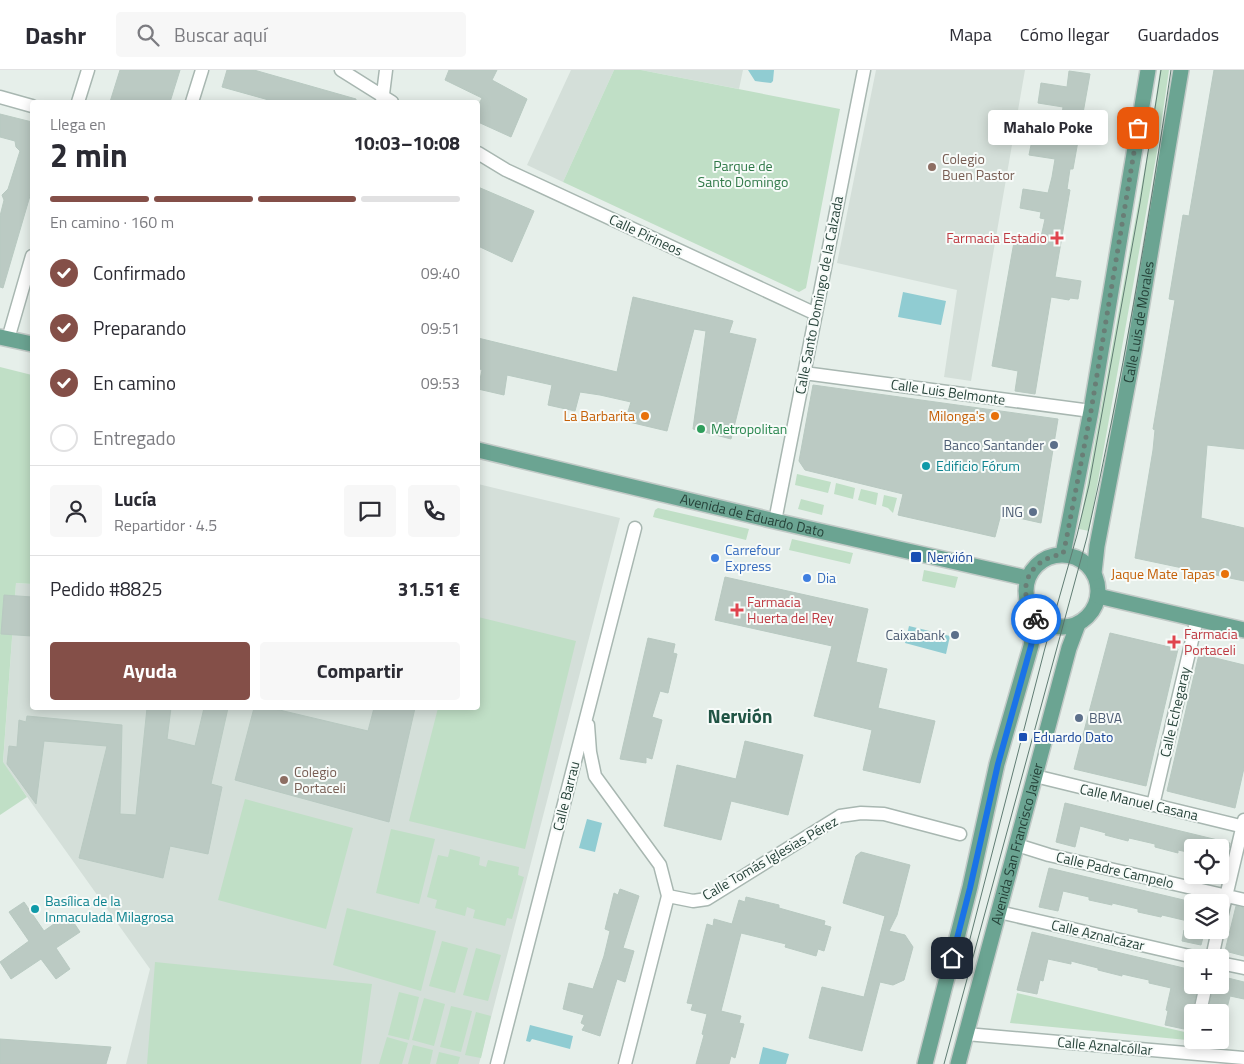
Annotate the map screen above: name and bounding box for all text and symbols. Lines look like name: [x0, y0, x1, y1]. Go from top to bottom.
search box: [116, 12, 466, 57]
text: Dashr: [25, 17, 86, 53]
text: Buscar aquí: [174, 20, 267, 49]
icon: search: [134, 21, 162, 49]
text: Mapa: [949, 21, 992, 48]
text: Cómo llegar: [1020, 21, 1109, 48]
text: Guardados: [1137, 21, 1219, 48]
pin: [1117, 107, 1159, 149]
callout: Mahalo Poke: [988, 110, 1108, 146]
text: Llega en: [50, 112, 106, 136]
icon: bag: [1124, 114, 1152, 142]
text: Mahalo Poke: [1003, 115, 1093, 139]
text: 10:03–10:08: [353, 128, 460, 157]
text: 2 min: [50, 131, 128, 179]
place label: Colegio Buen Pastor: [942, 148, 1015, 185]
park label: Parque de Santo Domingo: [698, 155, 788, 192]
marker: Colegio Buen Pastor: [926, 161, 938, 173]
street label: Calle Santo Domingo de la Calzada: [789, 194, 848, 396]
street label: Calle Pirineos: [606, 208, 686, 261]
text: En camino · 160 m: [50, 210, 174, 234]
place label: Farmacia Estadio: [946, 227, 1047, 248]
marker: Farmacia Estadio: [1051, 232, 1063, 244]
text: Confirmado: [93, 258, 186, 287]
icon: check: [50, 259, 78, 287]
street label: Calle Luis de Morales: [1117, 259, 1159, 385]
text: 09:40: [421, 261, 460, 285]
text: Preparando: [93, 313, 186, 342]
icon: check: [50, 314, 78, 342]
text: 09:51: [421, 316, 460, 340]
text: En camino: [93, 368, 176, 397]
icon: check: [50, 369, 78, 397]
text: 09:53: [421, 371, 460, 395]
street label: Calle Luis Belmonte: [889, 373, 1007, 410]
place label: La Barbarita: [564, 405, 635, 426]
place label: Milonga's: [929, 405, 985, 426]
marker: La Barbarita: [639, 410, 651, 422]
marker: Milonga's: [989, 410, 1001, 422]
place label: Metropolitan: [711, 418, 787, 439]
text: Entregado: [93, 423, 176, 452]
marker: Metropolitan: [695, 423, 707, 435]
place label: Banco Santander: [944, 434, 1044, 455]
marker: Banco Santander: [1048, 439, 1060, 451]
place label: Edificio Fórum: [936, 455, 1020, 476]
marker: Edificio Fórum: [920, 460, 932, 472]
text: Lucía: [114, 484, 157, 513]
button: person: [50, 485, 102, 537]
button: chat: [344, 485, 396, 537]
button: phone: [408, 485, 460, 537]
street label: Avenida de Eduardo Dato: [678, 488, 827, 542]
place label: ING: [1001, 501, 1023, 522]
marker: ING: [1027, 506, 1039, 518]
text: Repartidor · 4.5: [114, 513, 217, 537]
place label: Carrefour Express: [725, 539, 781, 576]
place label: Nervión: [927, 546, 973, 567]
marker: Nervión: [909, 550, 923, 564]
marker: Carrefour Express: [709, 552, 721, 564]
place label: Jaque Mate Tapas: [1111, 563, 1215, 584]
place label: Dia: [817, 567, 836, 588]
marker: Jaque Mate Tapas: [1219, 568, 1231, 580]
marker: Dia: [801, 572, 813, 584]
text: Pedido #8825: [50, 574, 162, 603]
text: 31.51 €: [398, 574, 460, 603]
place label: Farmacia Huerta del Rey: [747, 591, 834, 628]
courier: [1011, 594, 1061, 644]
marker: Farmacia Huerta del Rey: [731, 604, 743, 616]
icon: bike: [1022, 605, 1050, 633]
place label: Farmacia Portaceli: [1184, 623, 1238, 660]
place label: Caixabank: [885, 624, 945, 645]
marker: Caixabank: [949, 629, 961, 641]
marker: Farmacia Portaceli: [1168, 636, 1180, 648]
button: Ayuda: [50, 642, 250, 700]
button: Compartir: [260, 642, 460, 700]
street label: Calle Echegaray: [1154, 664, 1195, 759]
district label: Nervión: [708, 701, 772, 730]
place label: BBVA: [1089, 707, 1123, 728]
marker: BBVA: [1073, 712, 1085, 724]
place label: Eduardo Dato: [1033, 726, 1113, 747]
marker: Eduardo Dato: [1017, 731, 1029, 743]
street label: Calle Barrau: [547, 759, 584, 833]
street label: Avenida San Francisco Javier: [985, 760, 1048, 927]
place label: Colegio Portaceli: [294, 761, 346, 798]
marker: Colegio Portaceli: [278, 774, 290, 786]
street label: Calle Manuel Casana: [1078, 778, 1200, 825]
street label: Calle Tomás Iglesias Pérez: [698, 810, 841, 905]
map controls: [1184, 839, 1229, 1049]
button: locate: [1184, 839, 1229, 884]
street label: Calle Padre Campelo: [1054, 846, 1176, 893]
place label: Basílica de la Inmaculada Milagrosa: [45, 890, 174, 927]
button: layers: [1184, 894, 1229, 939]
marker: Basílica de la Inmaculada Milagrosa: [29, 903, 41, 915]
street label: Calle Aznalcázar: [1049, 914, 1147, 955]
pin: [931, 937, 973, 979]
icon: home: [938, 944, 966, 972]
button: +: [1184, 949, 1229, 994]
button: −: [1184, 1004, 1229, 1049]
street label: Calle Aznalcóllar: [1057, 1031, 1154, 1060]

